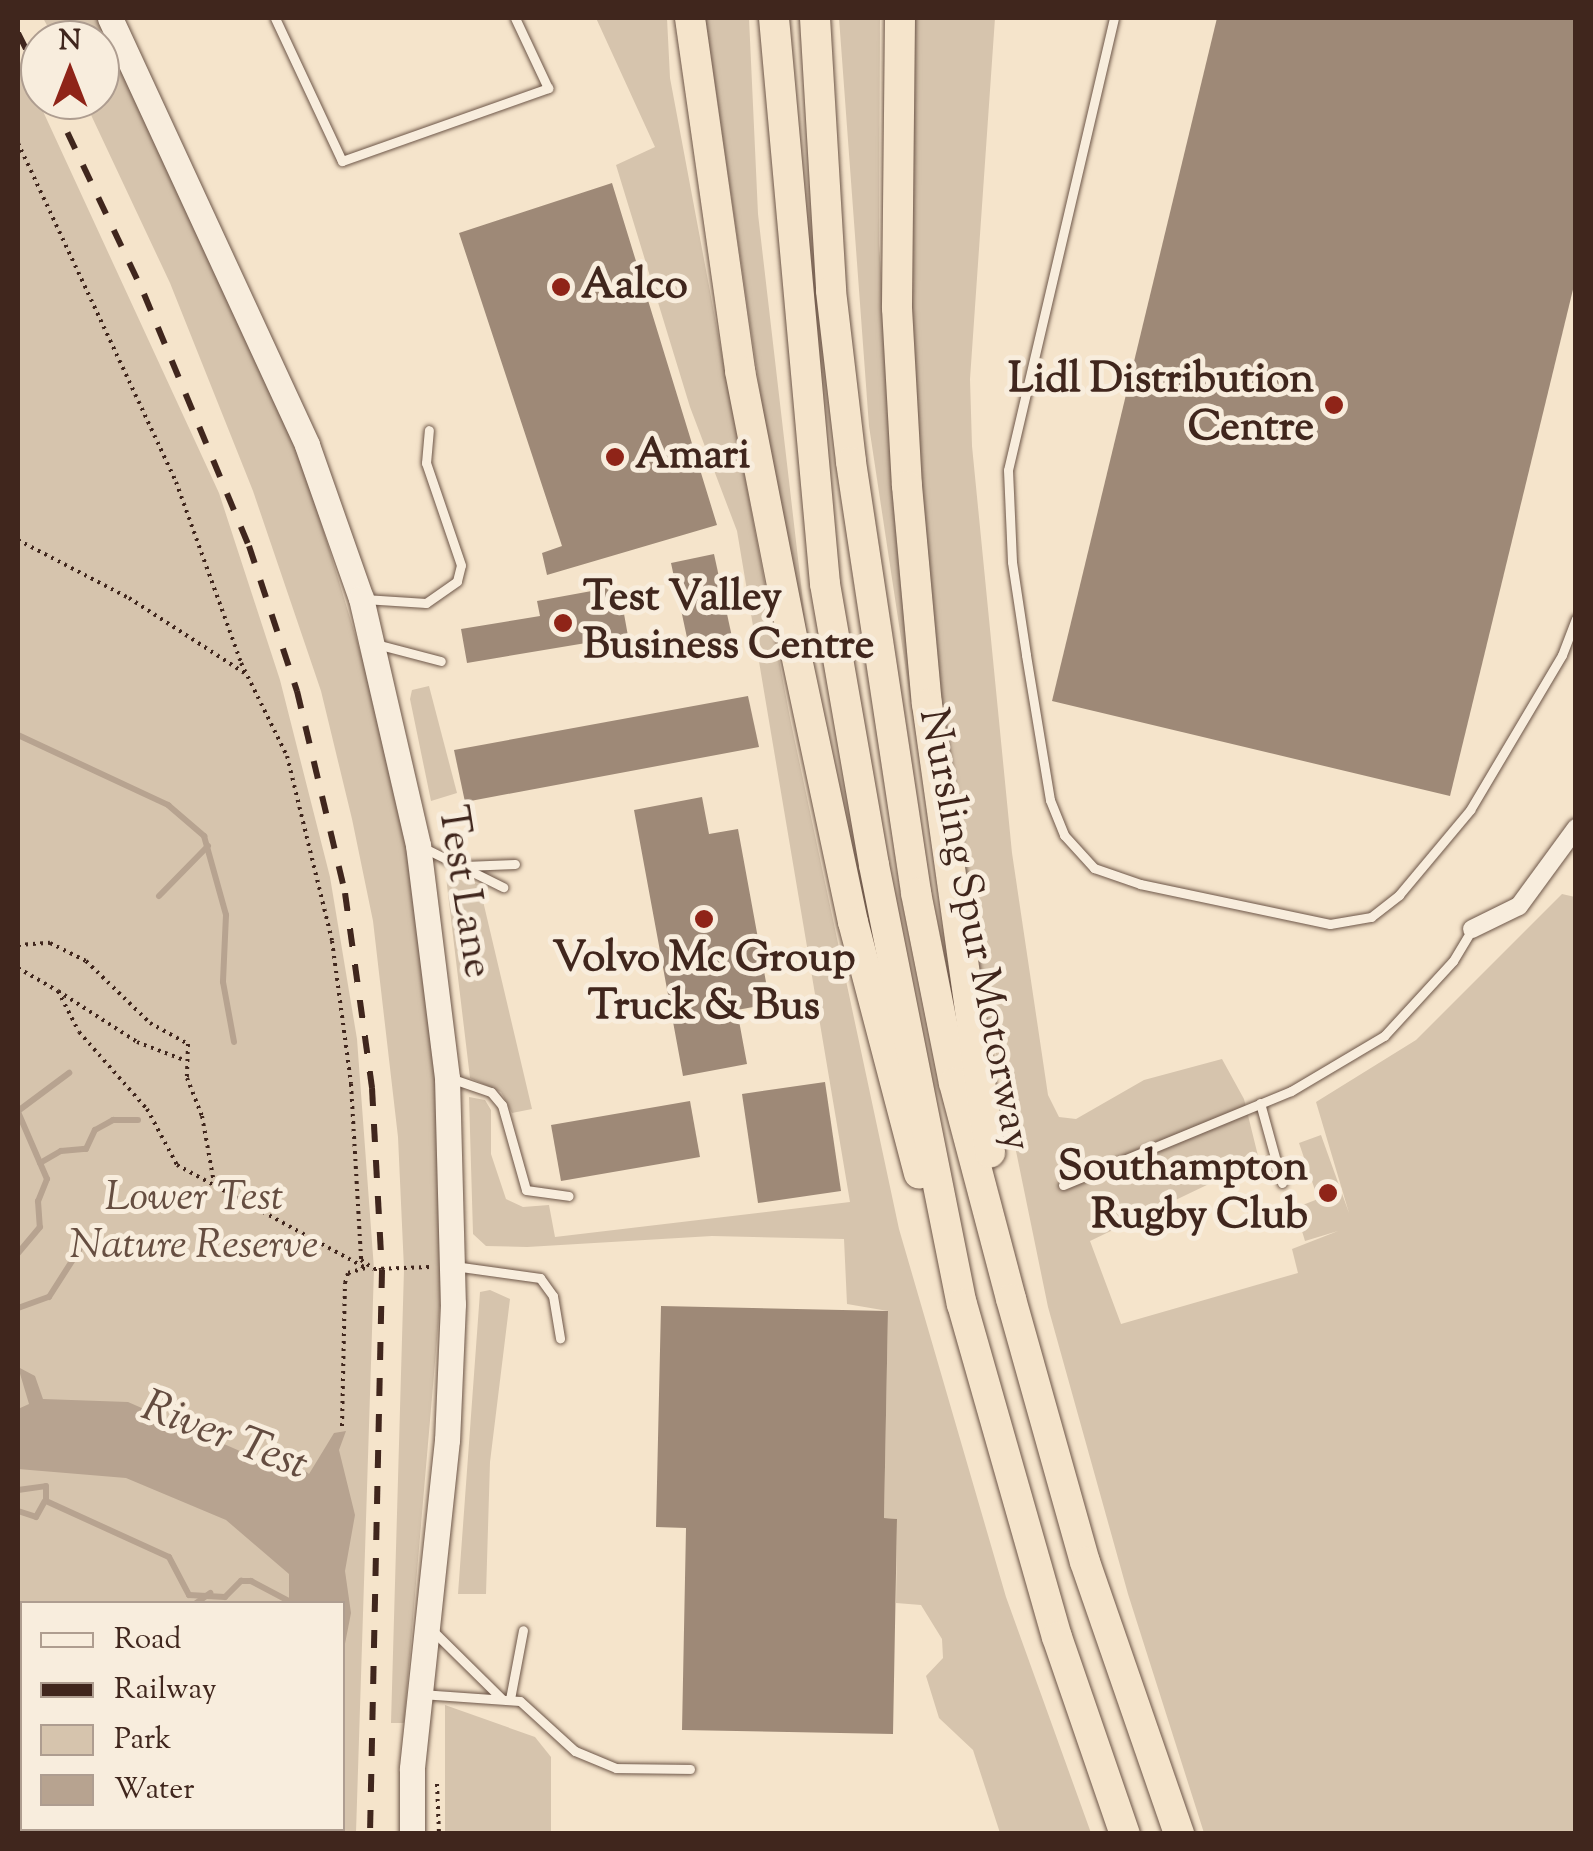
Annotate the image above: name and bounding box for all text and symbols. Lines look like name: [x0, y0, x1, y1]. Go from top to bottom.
north arrow: [20, 20, 120, 120]
text: N: [59, 22, 81, 62]
place label: Aalco: [581, 262, 688, 312]
marker: Aalco: [550, 276, 572, 298]
place label: Lidl Distribution Centre: [1008, 356, 1314, 454]
marker: Lidl Distribution Centre: [1323, 394, 1345, 416]
place label: Amari: [635, 432, 750, 482]
marker: Amari: [604, 446, 626, 468]
place label: Test Valley Business Centre: [583, 574, 874, 672]
marker: Test Valley Business Centre: [552, 612, 574, 634]
street label: Nursling Spur Motorway: [905, 705, 1041, 1155]
street label: Test Lane: [425, 802, 501, 982]
marker: Volvo Mc Group Truck & Bus: [693, 908, 715, 930]
place label: Volvo Mc Group Truck & Bus: [553, 935, 855, 1034]
place label: Southampton Rugby Club: [1058, 1144, 1308, 1242]
park label: Lower Test Nature Reserve: [70, 1174, 318, 1272]
marker: Southampton Rugby Club: [1317, 1182, 1339, 1204]
water label: River Test: [133, 1382, 315, 1494]
legend: [20, 1601, 345, 1831]
text: Road: [114, 1619, 181, 1662]
text: Railway: [114, 1669, 217, 1712]
text: Park: [114, 1719, 171, 1762]
text: Water: [114, 1769, 195, 1812]

